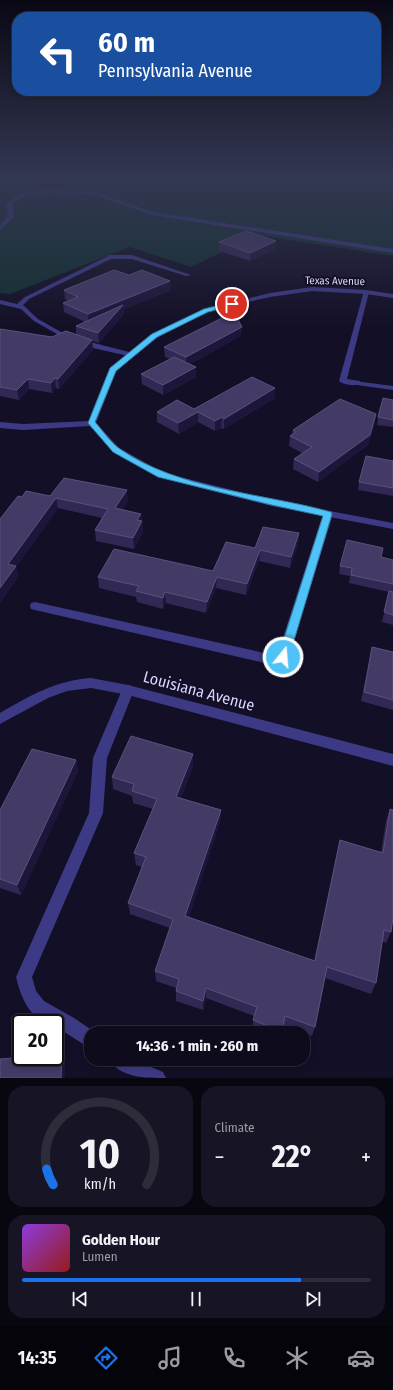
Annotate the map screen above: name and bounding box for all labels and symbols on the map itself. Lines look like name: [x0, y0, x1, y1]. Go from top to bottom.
street label: Texas Avenue: [305, 274, 365, 288]
pin: [215, 287, 249, 321]
position arrow: [262, 636, 304, 678]
street label: Louisiana Avenue: [141, 667, 257, 715]
speed limit sign: 20: [12, 1014, 64, 1066]

